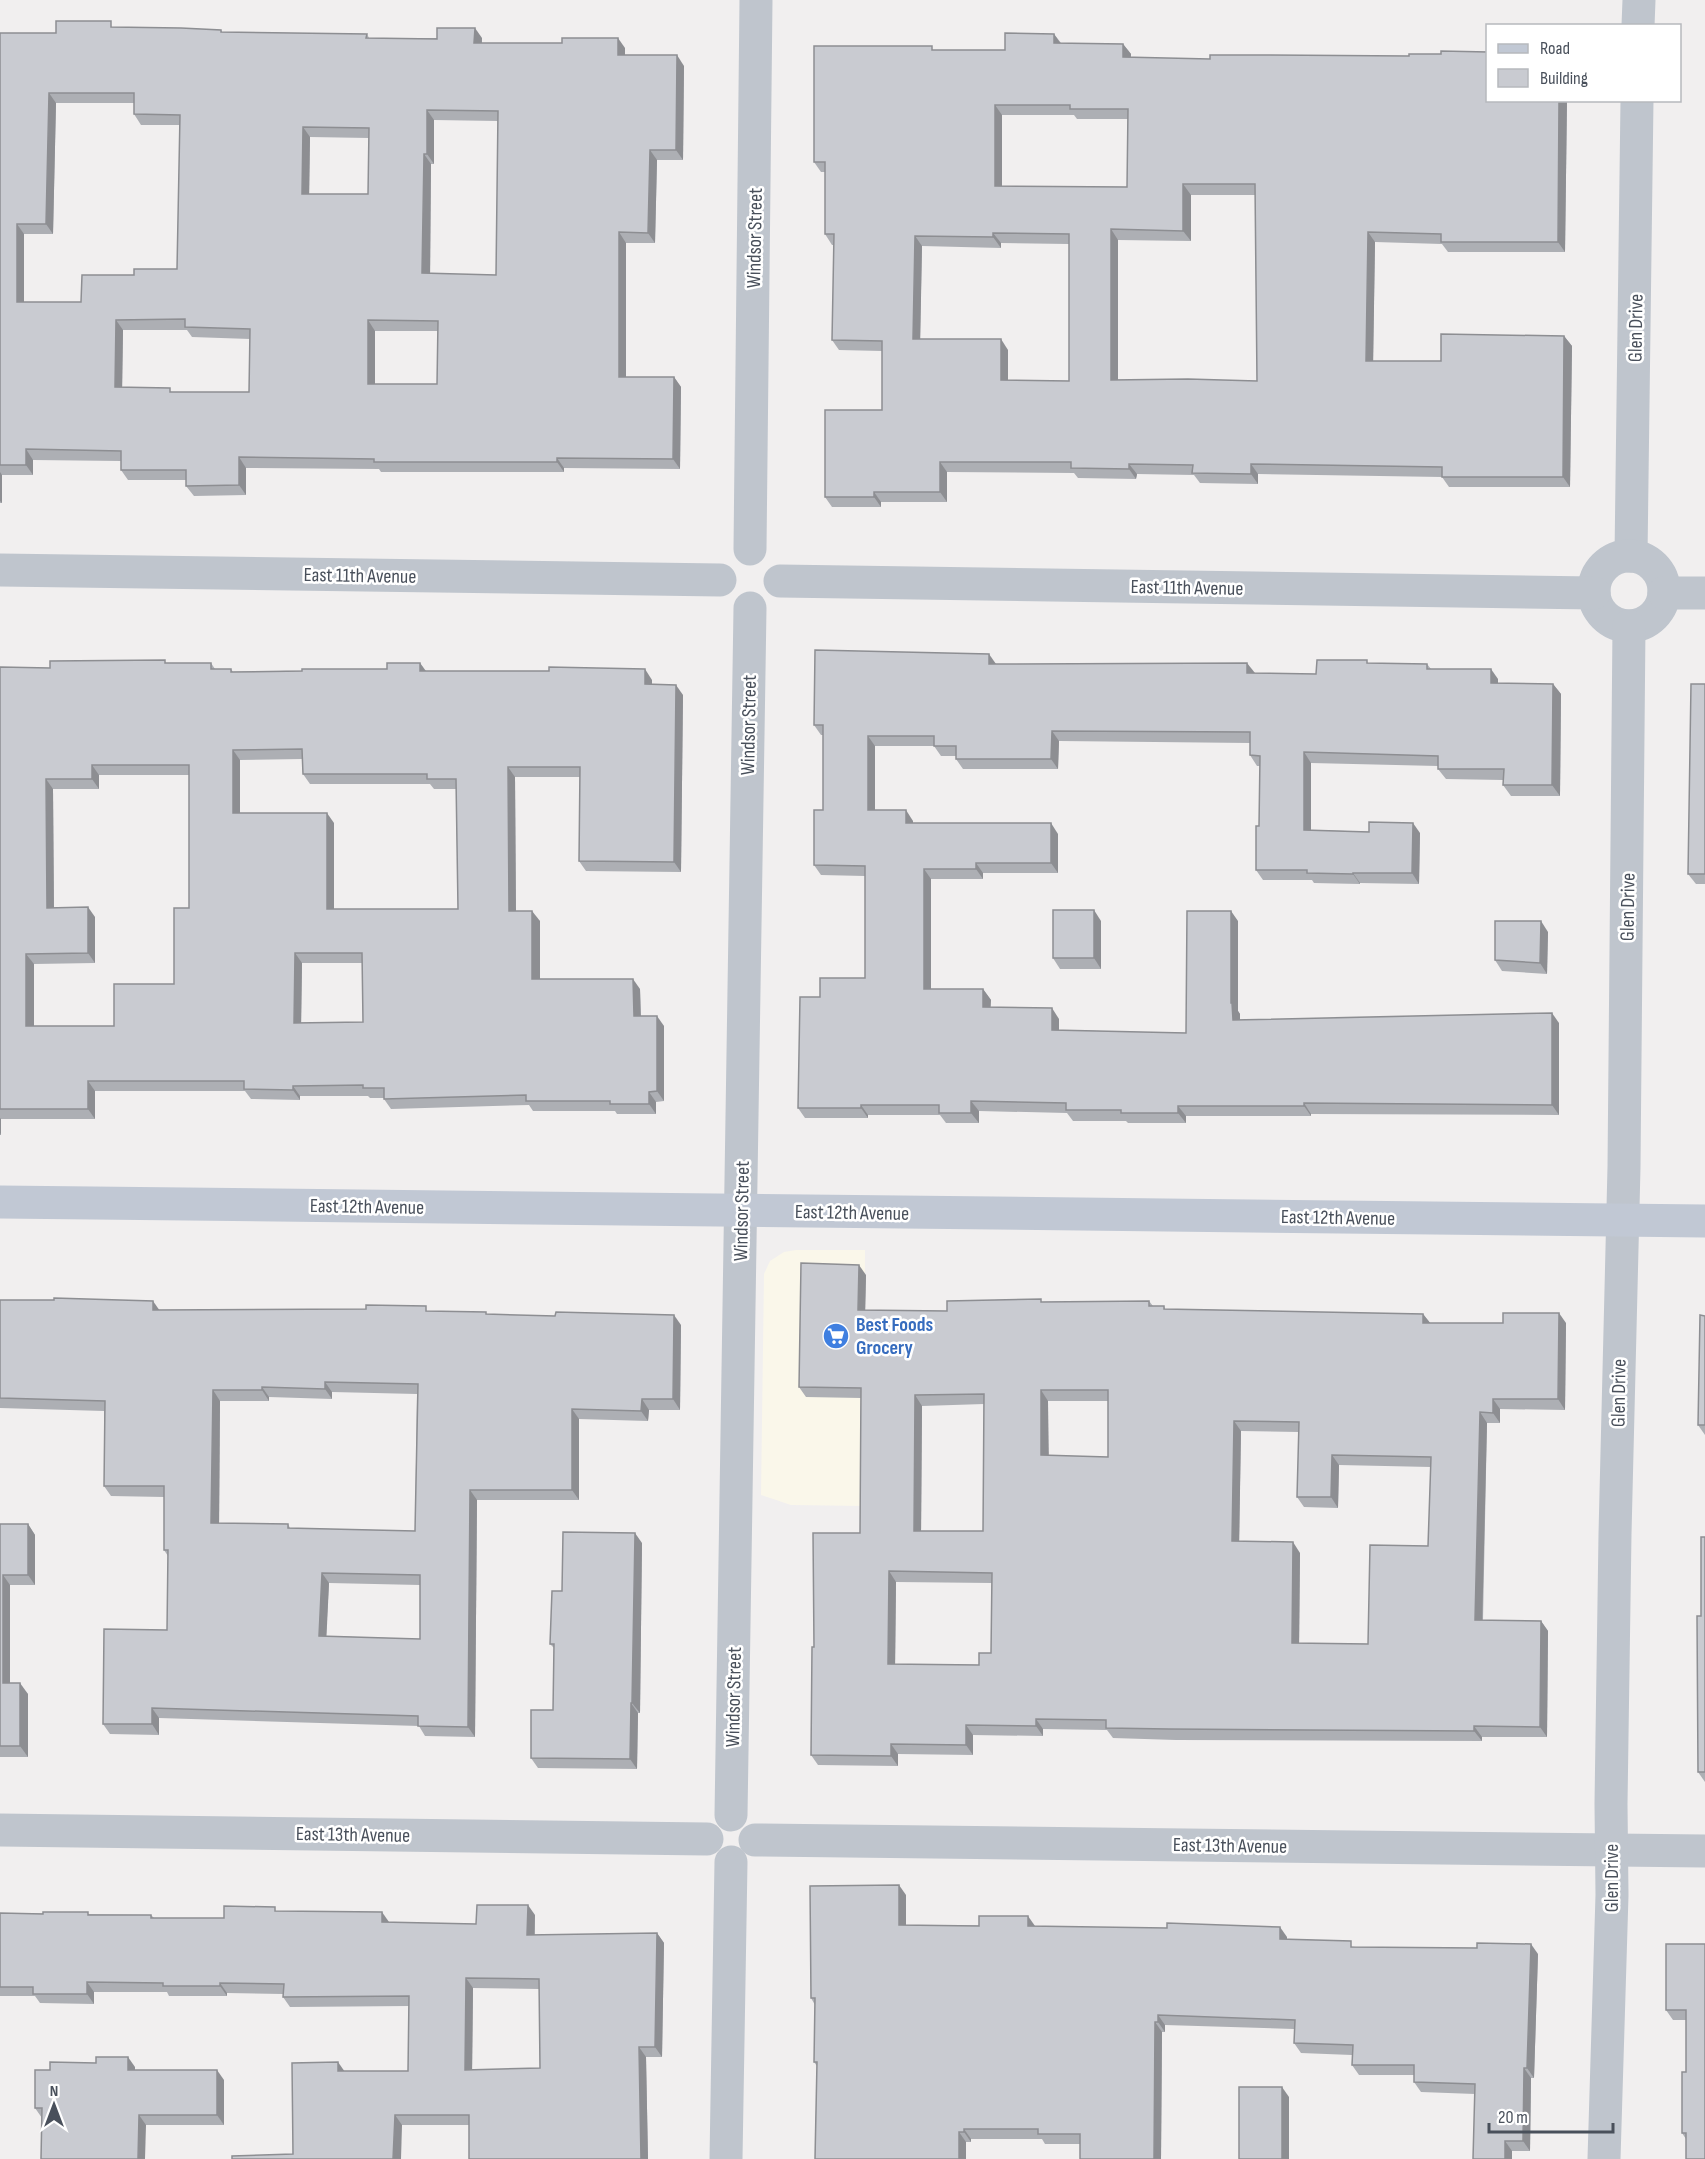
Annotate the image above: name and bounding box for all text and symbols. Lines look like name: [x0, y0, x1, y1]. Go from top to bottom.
legend: [1486, 24, 1681, 102]
text: Road: [1540, 38, 1570, 59]
text: Building: [1540, 68, 1588, 89]
street label: Windsor Street: [742, 188, 768, 288]
street label: Glen Drive: [1623, 294, 1649, 362]
street label: East 11th Avenue: [303, 563, 417, 589]
street label: East 11th Avenue: [1130, 575, 1244, 601]
street label: Windsor Street: [736, 675, 762, 775]
street label: Glen Drive: [1615, 873, 1641, 941]
street label: Windsor Street: [729, 1161, 755, 1261]
street label: East 12th Avenue: [310, 1194, 424, 1220]
street label: East 12th Avenue: [795, 1200, 909, 1226]
street label: East 12th Avenue: [1281, 1205, 1395, 1231]
place label: Best Foods Grocery: [856, 1313, 934, 1360]
supermarket icon: Best Foods Grocery: [821, 1321, 851, 1351]
street label: Glen Drive: [1606, 1359, 1632, 1427]
street label: Windsor Street: [721, 1647, 747, 1747]
street label: East 13th Avenue: [296, 1822, 410, 1848]
street label: East 13th Avenue: [1173, 1833, 1287, 1859]
street label: Glen Drive: [1600, 1844, 1624, 1912]
north arrow: [24, 2075, 84, 2135]
text: N: [50, 2082, 58, 2101]
scale bar: [1489, 2096, 1614, 2134]
text: 20 m: [1498, 2107, 1528, 2128]

